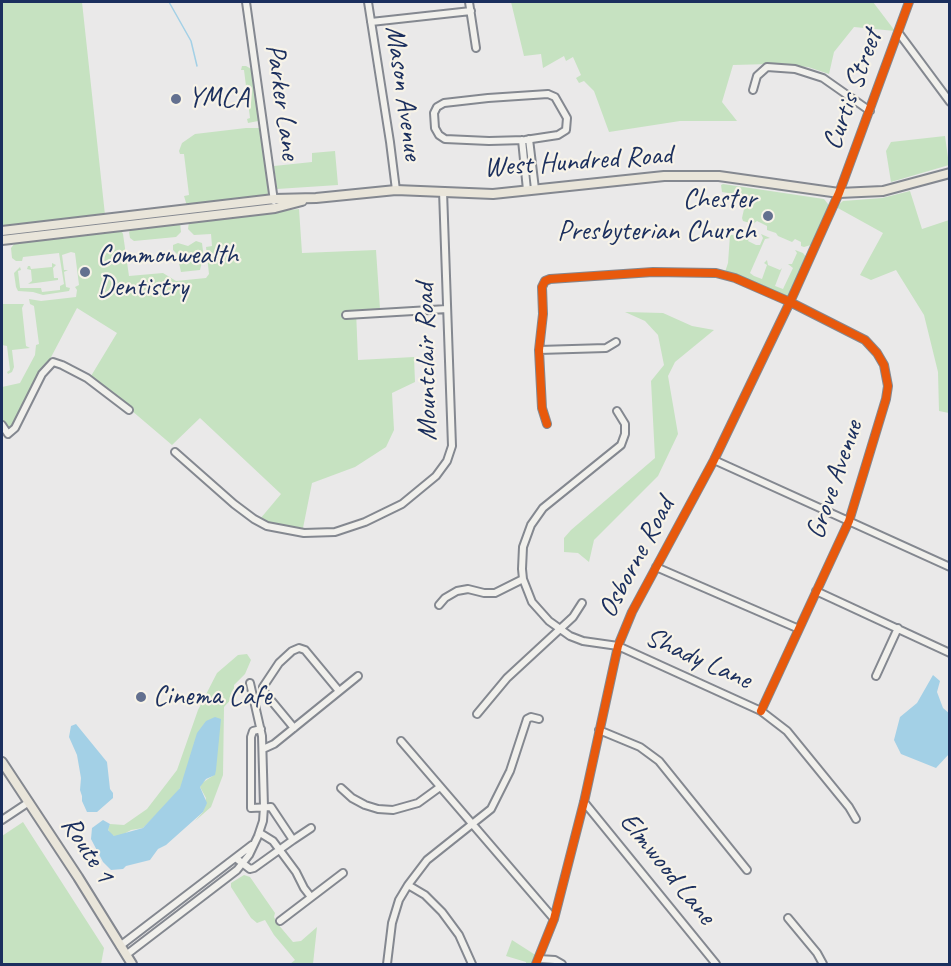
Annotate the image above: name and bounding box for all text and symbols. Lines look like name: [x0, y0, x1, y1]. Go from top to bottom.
street label: Mason Avenue: [377, 24, 429, 162]
street label: Curtis Street: [816, 25, 890, 155]
street label: Parker Lane: [257, 42, 307, 162]
place label: YMCA: [188, 82, 249, 116]
marker: YMCA: [169, 92, 183, 106]
street label: West Hundred Road: [483, 139, 673, 185]
place label: Chester Presbyterian Church: [557, 183, 756, 249]
marker: Chester Presbyterian Church: [761, 209, 775, 223]
place label: Commonwealth Dentistry: [97, 239, 238, 305]
marker: Commonwealth Dentistry: [78, 265, 92, 279]
street label: Mountclair Road: [409, 283, 445, 441]
street label: Grove Avenue: [799, 416, 871, 544]
street label: Osborne Road: [591, 492, 683, 624]
street label: Shady Lane: [640, 621, 756, 697]
place label: Cinema Cafe: [153, 680, 271, 714]
marker: Cinema Cafe: [134, 690, 148, 704]
street label: Elmwood Lane: [612, 806, 722, 932]
street label: Route 1: [53, 810, 121, 890]

